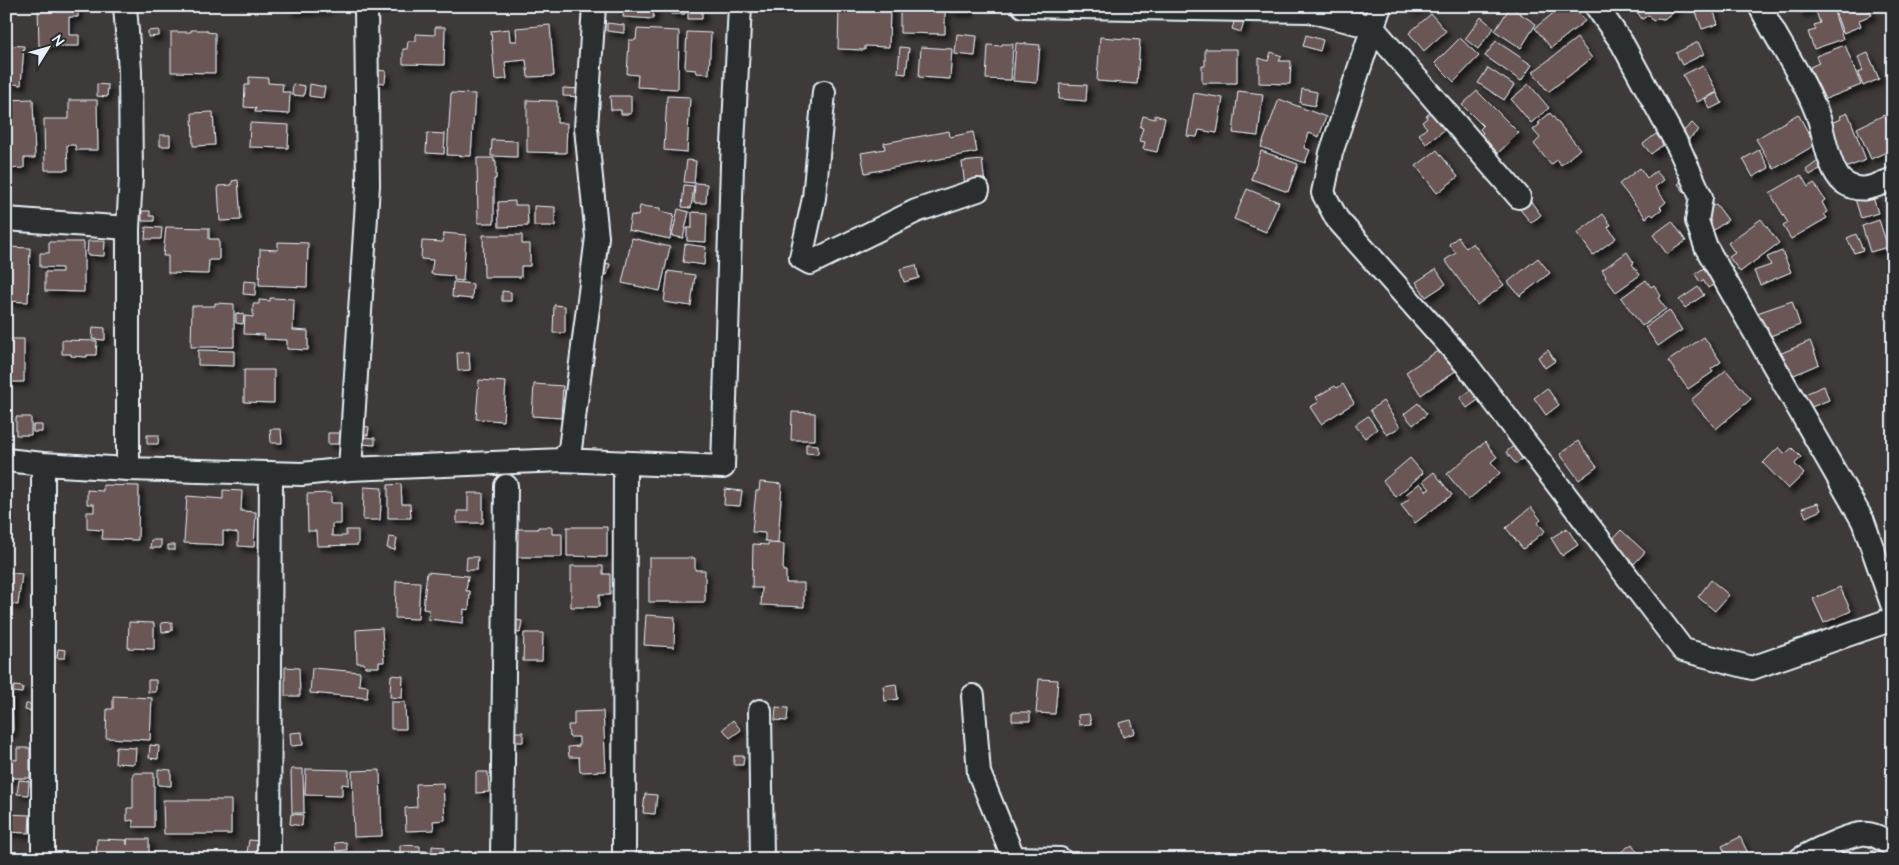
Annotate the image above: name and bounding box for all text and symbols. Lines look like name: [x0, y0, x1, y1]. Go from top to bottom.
north arrow: [22, 22, 72, 72]
text: N: [47, 31, 68, 50]

